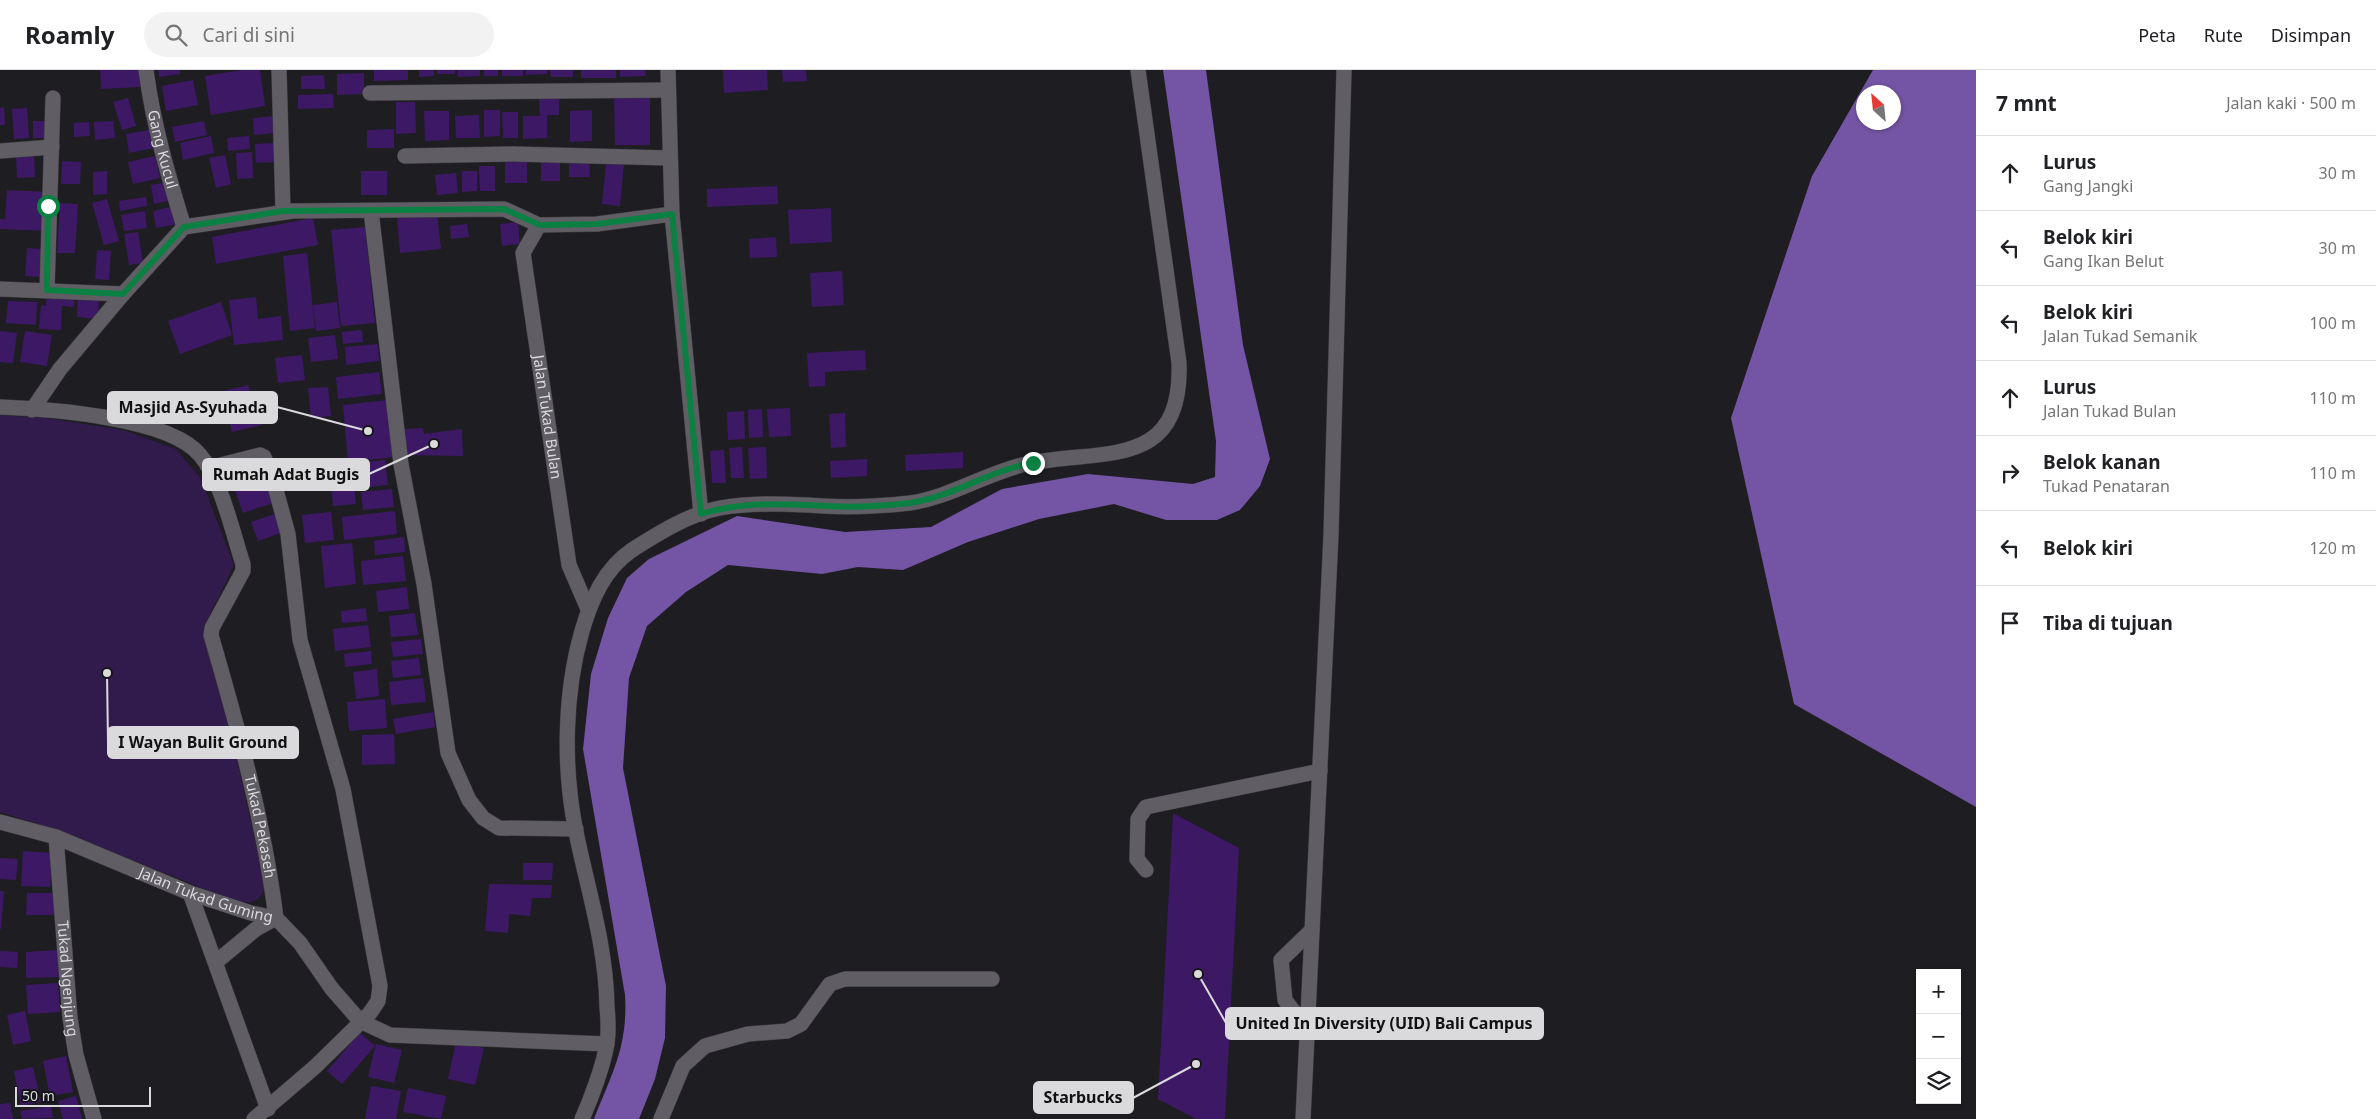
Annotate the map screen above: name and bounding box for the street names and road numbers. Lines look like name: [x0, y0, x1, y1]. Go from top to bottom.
street label: Gang Kucul: [144, 108, 183, 191]
street label: Jalan Tukad Bulan: [529, 352, 567, 480]
street label: Tukad Pekaseh: [240, 772, 281, 880]
street label: Jalan Tukad Guming: [134, 861, 275, 926]
street label: Tukad Ngenjung: [53, 920, 84, 1038]

